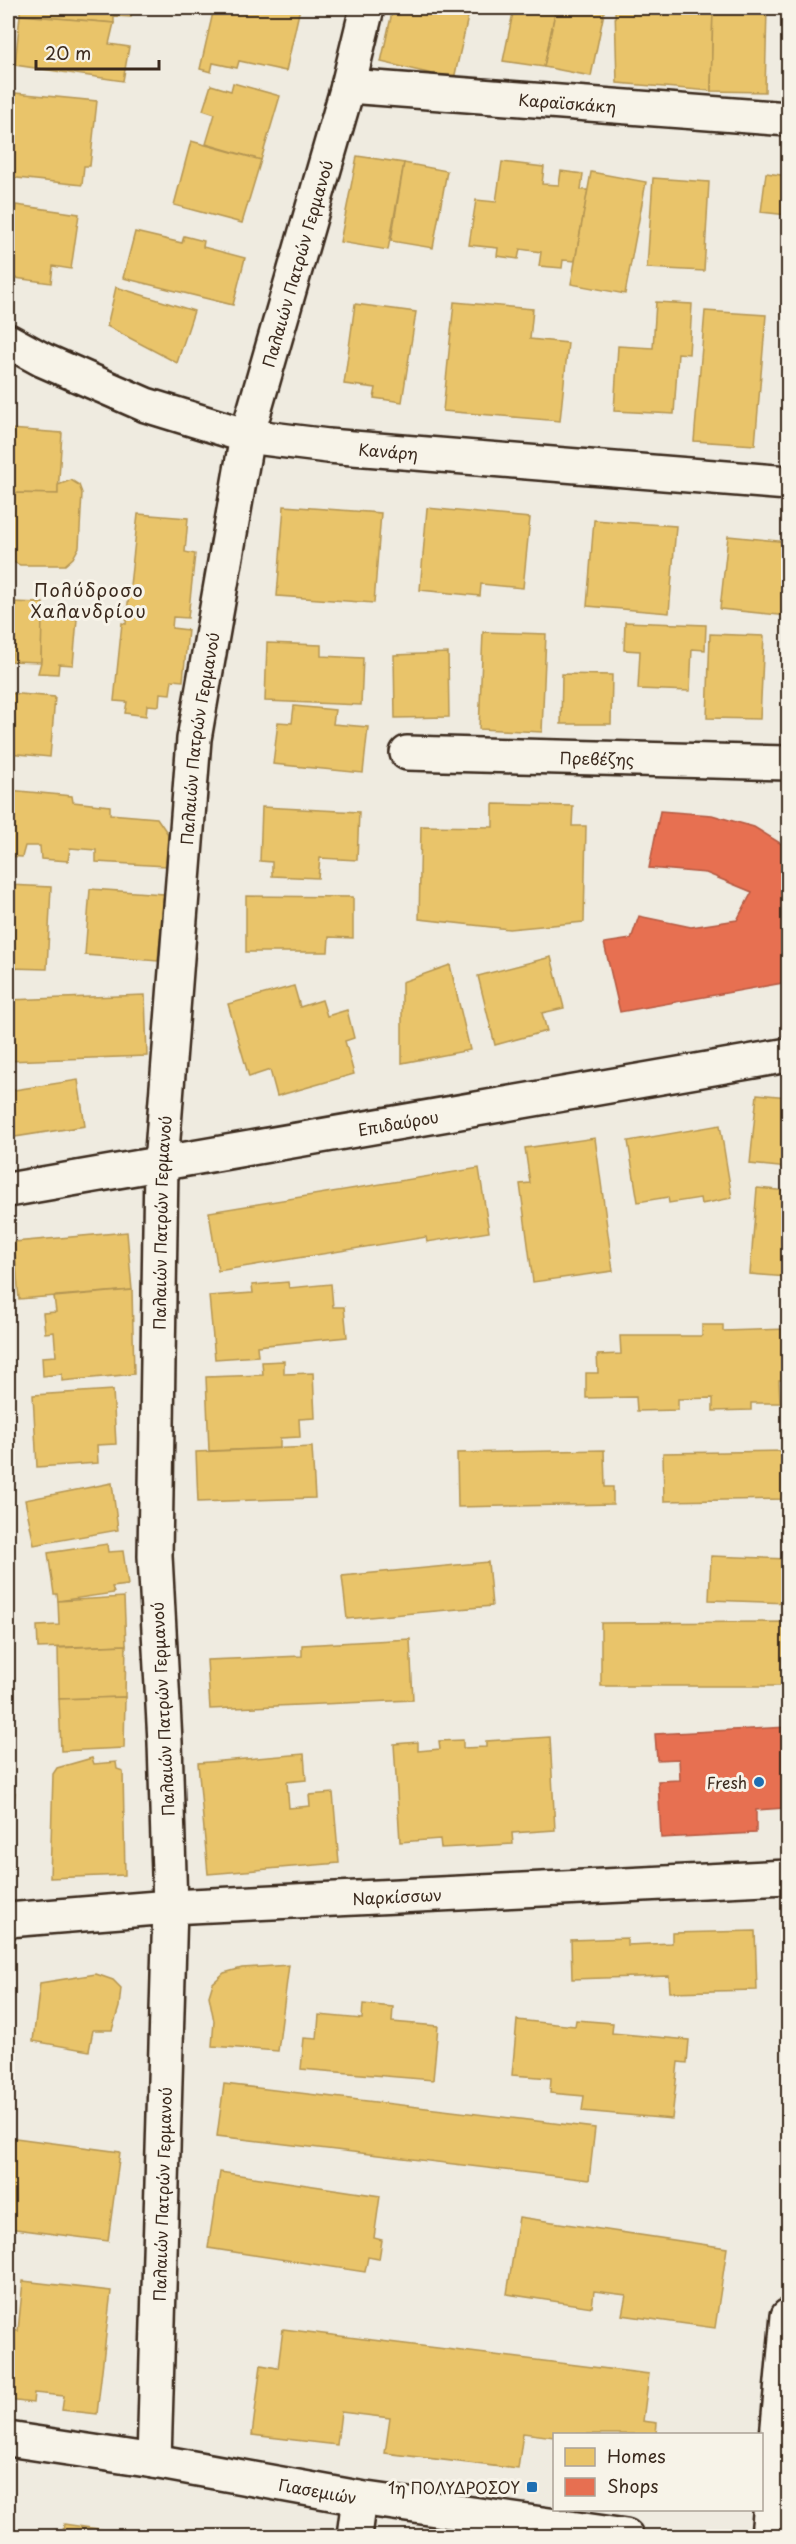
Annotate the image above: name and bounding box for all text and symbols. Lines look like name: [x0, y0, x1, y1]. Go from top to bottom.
scale bar: [36, 33, 159, 71]
text: 20 m: [45, 39, 91, 66]
street label: Καραϊσκάκη: [518, 87, 617, 118]
street label: Παλαιών Πατρών Γερμανού: [256, 157, 338, 370]
street label: Κανάρη: [358, 436, 419, 465]
district label: Πολύδροσο Χαλανδρίου: [31, 576, 147, 624]
street label: Παλαιών Πατρών Γερμανού: [174, 630, 224, 846]
street label: Πρεβέζης: [559, 745, 635, 771]
street label: Επιδαύρου: [356, 1104, 440, 1141]
street label: Παλαιών Πατρών Γερμανού: [146, 1115, 177, 1330]
street label: Παλαιών Πατρών Γερμανού: [144, 1601, 180, 1817]
place label: Fresh: [707, 1770, 747, 1794]
marker: Fresh: [752, 1775, 766, 1789]
street label: Ναρκίσσων: [352, 1882, 443, 1910]
street label: Παλαιών Πατρών Γερμανού: [147, 2087, 177, 2302]
legend: [553, 2433, 763, 2511]
text: Homes: [607, 2442, 665, 2469]
street label: Γιασεμιών: [277, 2472, 359, 2509]
text: Shops: [607, 2472, 658, 2499]
place label: 1η ΠΟΛΥΔΡΟΣΟΥ: [388, 2475, 520, 2499]
marker: 1η ΠΟΛΥΔΡΟΣΟΥ: [525, 2480, 539, 2494]

